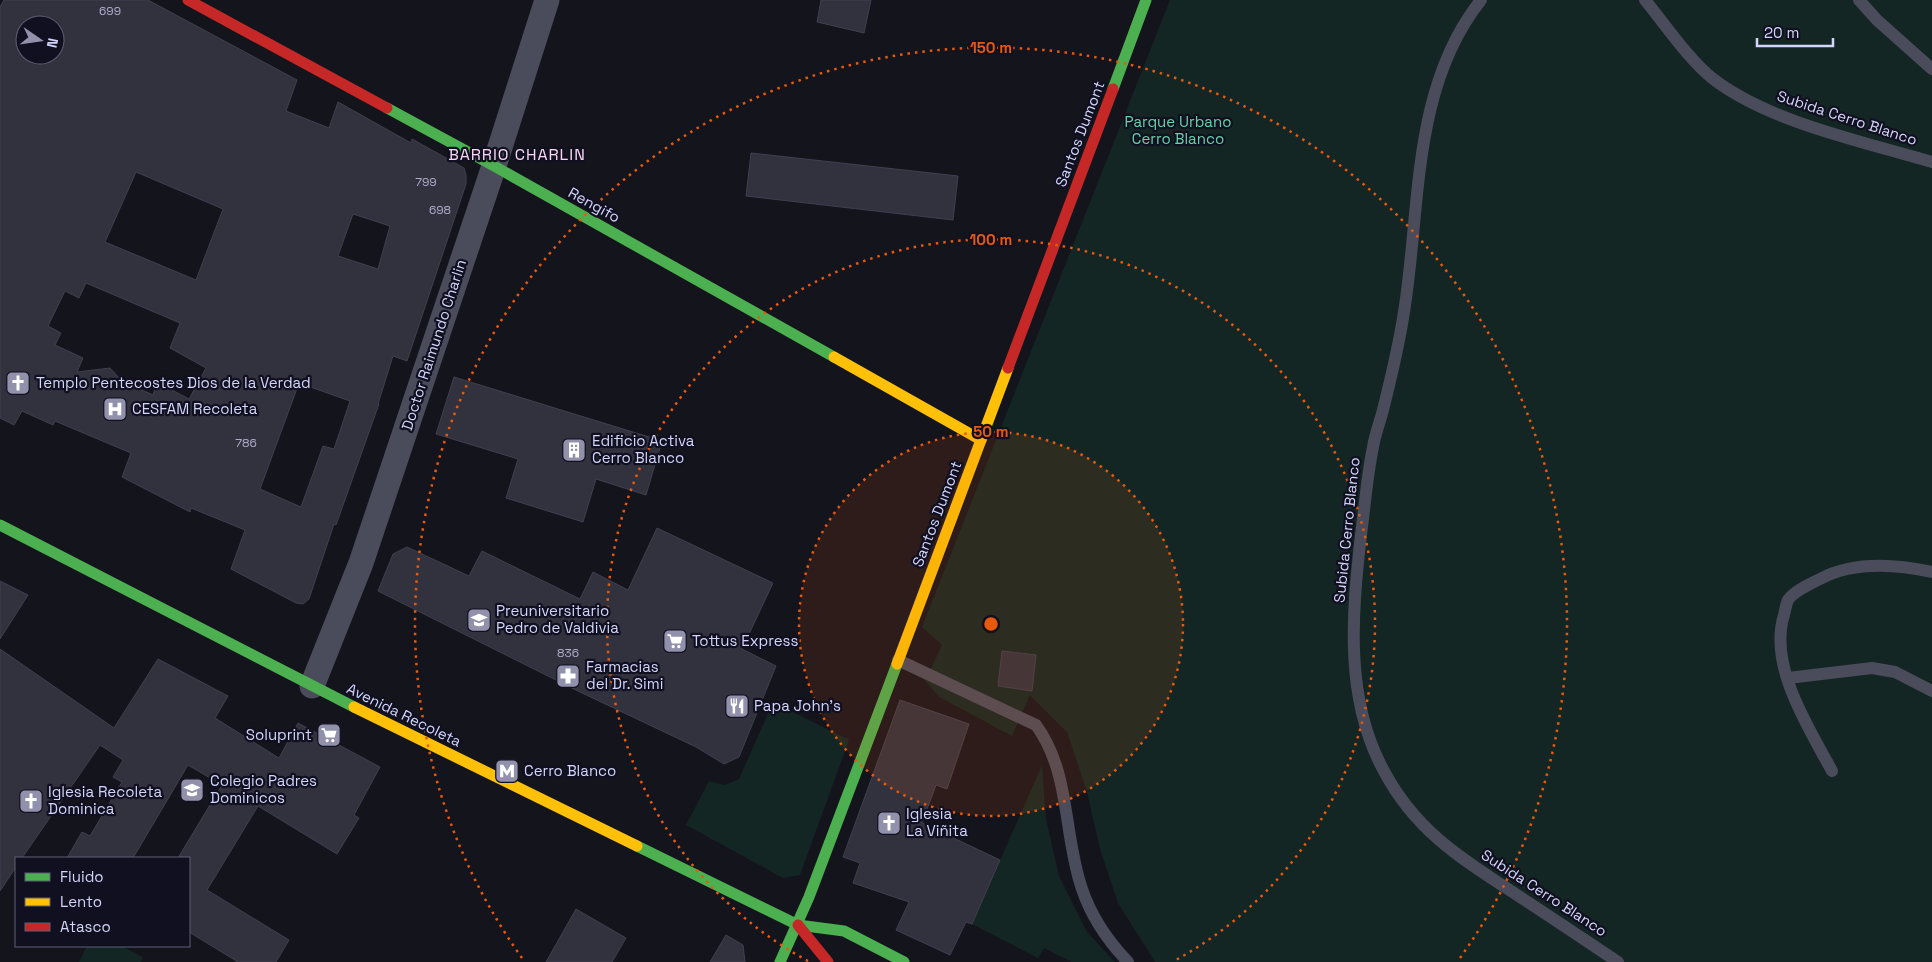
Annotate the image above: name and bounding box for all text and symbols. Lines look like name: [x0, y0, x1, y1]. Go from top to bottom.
house number: 699: [99, 3, 121, 19]
north arrow: [15, 15, 65, 65]
scale bar: [1757, 15, 1833, 47]
text: 20 m: [1764, 23, 1799, 42]
text: N: [43, 36, 62, 50]
text: 150 m: [970, 38, 1012, 57]
street label: Santos Dumont: [1051, 78, 1108, 189]
street label: Subida Cerro Blanco: [1775, 86, 1920, 149]
park label: Parque Urbano Cerro Blanco: [1125, 112, 1231, 148]
district label: BARRIO CHARLIN: [448, 144, 586, 165]
house number: 799: [415, 174, 437, 190]
street label: Rengifo: [565, 183, 624, 227]
house number: 698: [429, 202, 451, 218]
text: 100 m: [970, 230, 1012, 249]
street label: Doctor Raimundo Charlin: [397, 257, 470, 433]
church icon: Templo Pentecostes Dios de la Verdad: [5, 370, 31, 396]
place label: Templo Pentecostes Dios de la Verdad: [36, 373, 311, 392]
hospital icon: CESFAM Recoleta: [102, 396, 128, 422]
place label: CESFAM Recoleta: [132, 399, 258, 418]
text: 50 m: [973, 422, 1009, 441]
place label: Edificio Activa Cerro Blanco: [592, 431, 695, 467]
house number: 786: [235, 435, 257, 451]
building icon: Edificio Activa Cerro Blanco: [561, 437, 587, 463]
street label: Subida Cerro Blanco: [1329, 456, 1364, 604]
street label: Santos Dumont: [908, 458, 965, 569]
place label: Preuniversitario Pedro de Valdivia: [496, 601, 619, 637]
school or university icon: Preuniversitario Pedro de Valdivia: [466, 607, 492, 633]
centre of rings: [982, 615, 1000, 633]
supermarket icon: Tottus Express: [662, 628, 688, 654]
place label: Tottus Express: [692, 631, 798, 650]
house number: 836: [557, 645, 579, 661]
place label: Farmacias del Dr. Simi: [586, 657, 663, 693]
pharmacy icon: Farmacias del Dr. Simi: [555, 663, 581, 689]
street label: Avenida Recoleta: [344, 679, 465, 751]
restaurant icon: Papa John's: [724, 693, 750, 719]
place label: Papa John's: [754, 696, 841, 715]
supermarket icon: Soluprint: [316, 722, 342, 748]
place label: Soluprint: [246, 725, 312, 744]
metro station icon: Cerro Blanco: [494, 758, 520, 784]
place label: Cerro Blanco: [524, 761, 616, 780]
place label: Colegio Padres Dominicos: [210, 771, 317, 807]
school or university icon: Colegio Padres Dominicos: [179, 777, 205, 803]
place label: Iglesia Recoleta Dominica: [48, 782, 163, 818]
church icon: Iglesia Recoleta Dominica: [18, 788, 44, 814]
place label: Iglesia La Viñita: [906, 804, 968, 840]
church icon: Iglesia La Viñita: [876, 810, 902, 836]
street label: Subida Cerro Blanco: [1478, 845, 1611, 940]
legend: [15, 857, 190, 947]
text: Fluido: [60, 867, 104, 886]
text: Lento: [60, 892, 102, 911]
text: Atasco: [60, 917, 111, 936]

